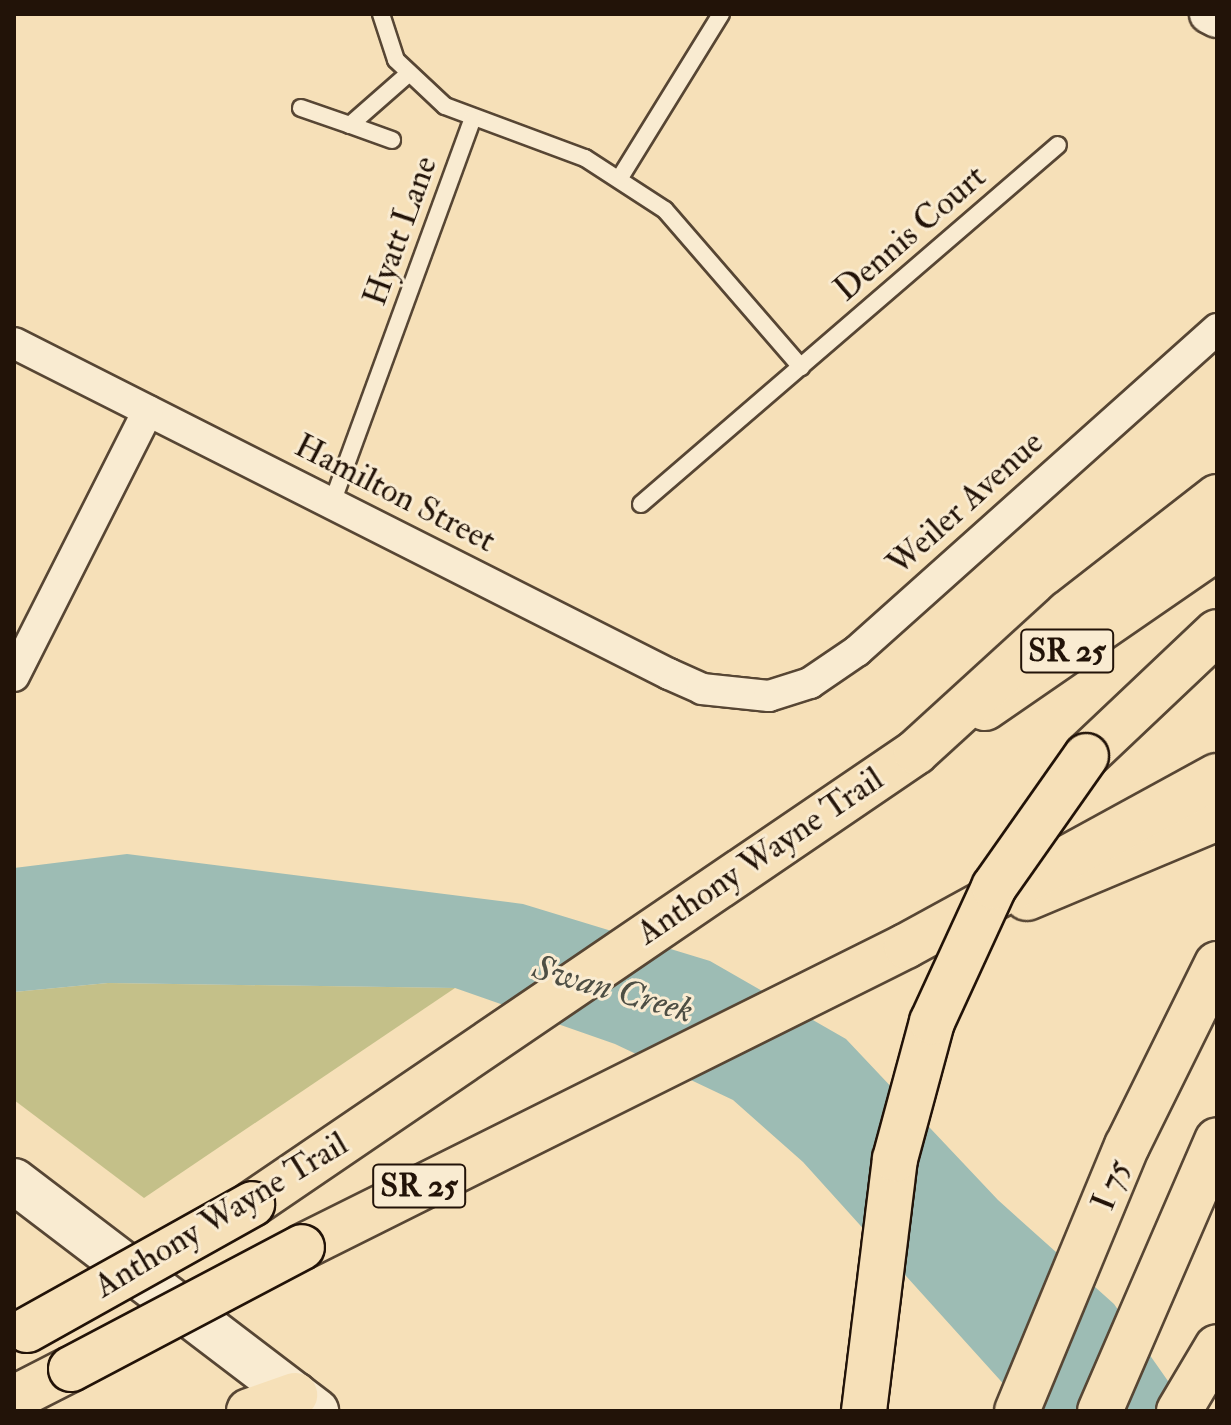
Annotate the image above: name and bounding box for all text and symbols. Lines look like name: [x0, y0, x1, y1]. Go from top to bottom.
street label: Hyatt Lane: [354, 151, 446, 311]
street label: Dennis Court: [826, 156, 994, 310]
street label: Weiler Avenue: [879, 422, 1051, 584]
street label: Hamilton Street: [288, 425, 502, 561]
road number: SR 25: [1019, 623, 1115, 679]
street label: Anthony Wayne Trail: [629, 758, 891, 954]
water label: Swan Creek: [528, 946, 698, 1032]
street label: Anthony Wayne Trail: [87, 1123, 355, 1307]
street label: I 75: [1082, 1154, 1140, 1216]
road number: SR 25: [371, 1158, 467, 1214]

